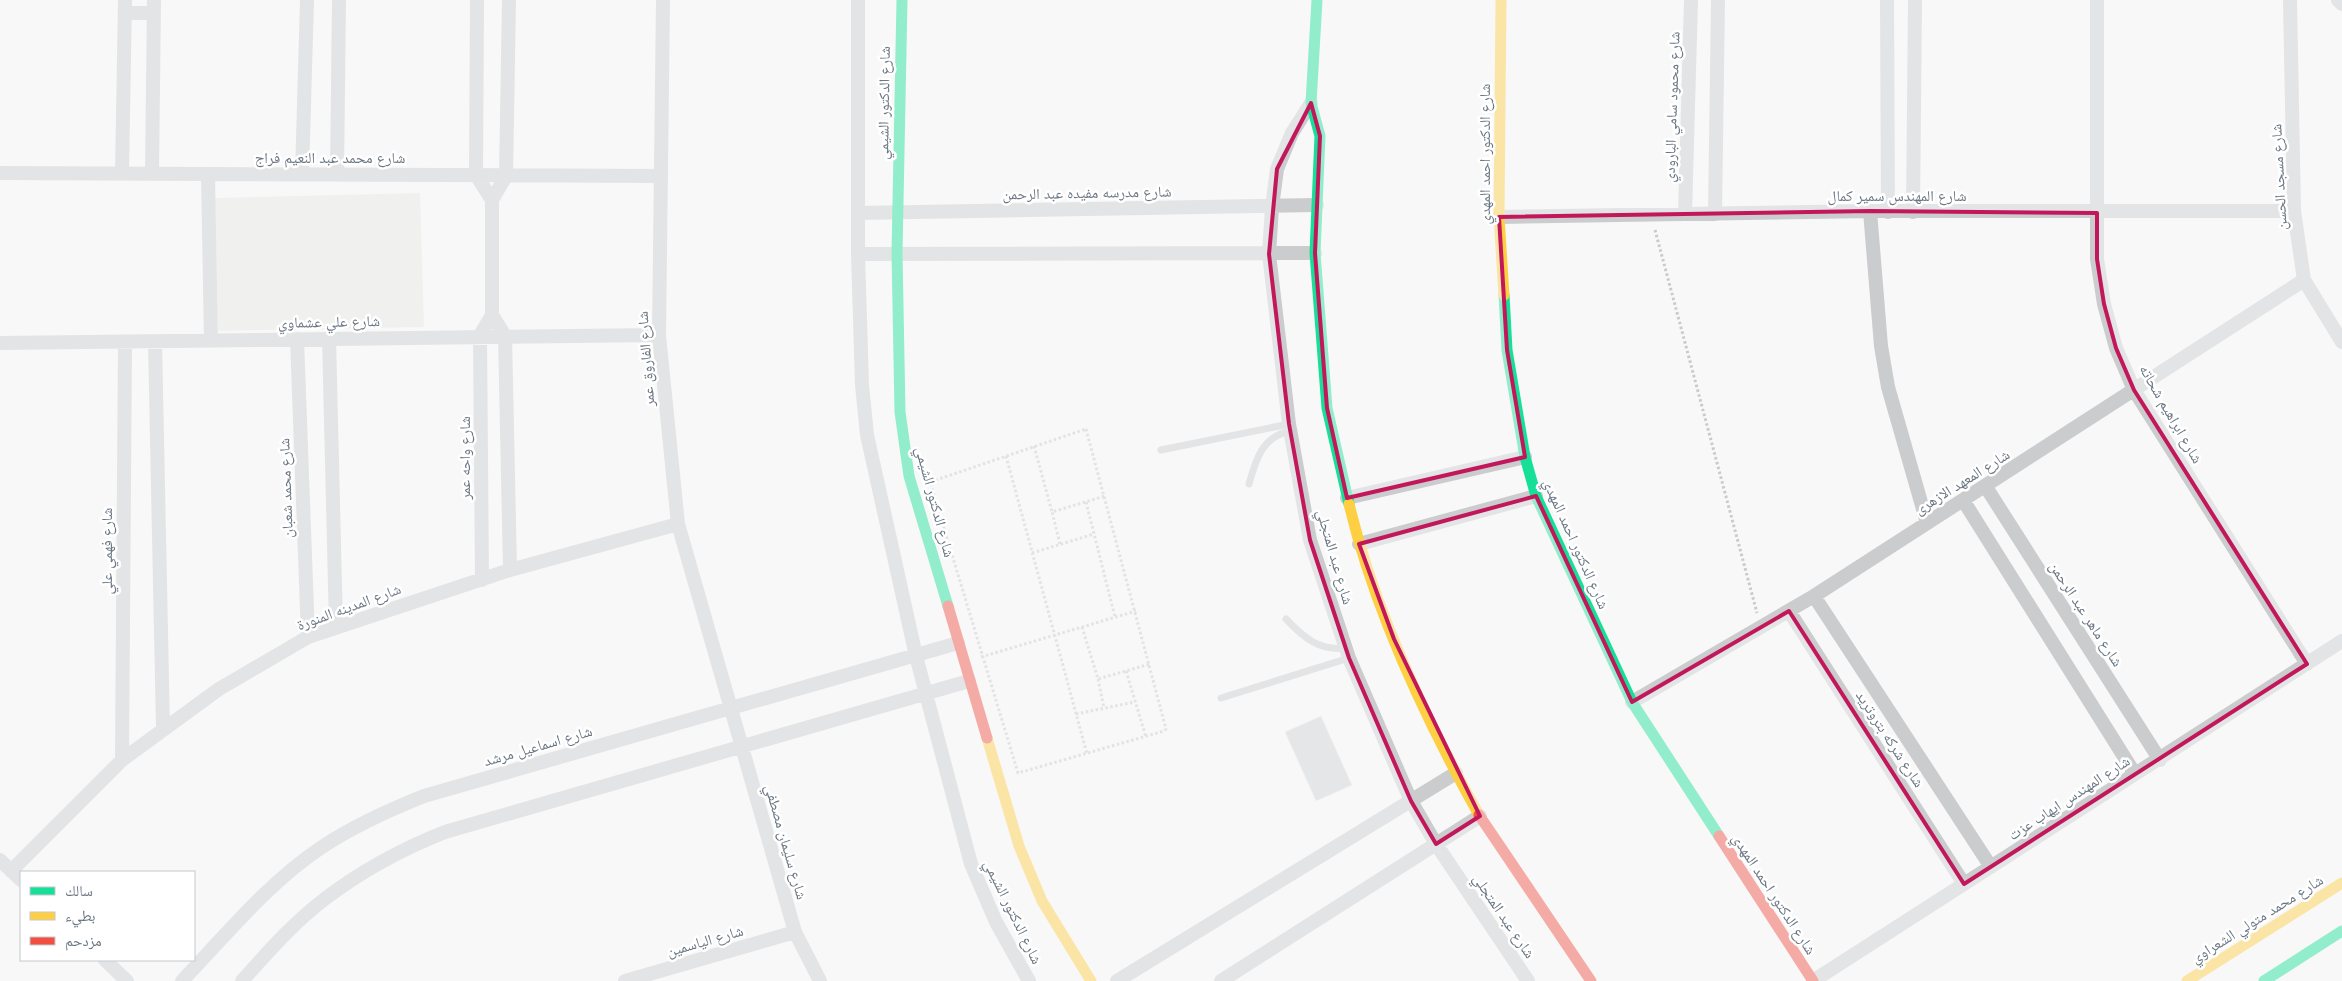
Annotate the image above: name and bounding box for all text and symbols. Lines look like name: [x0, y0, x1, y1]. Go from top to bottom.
street label: شارع محمود سامي البارودي: [1660, 31, 1686, 183]
street label: شارع الدكتور الشيمي: [874, 46, 897, 160]
street label: شارع الدكتور احمد المهدي: [1476, 83, 1497, 224]
street label: شارع مسجد الحسن: [2267, 123, 2292, 230]
street label: شارع محمد عبد النعيم فراج: [255, 149, 405, 168]
street label: شارع مدرسه مفيده عبد الرحمن: [1002, 183, 1172, 204]
street label: شارع المهندس سمير كمال: [1827, 187, 1967, 206]
street label: شارع الفاروق عمر: [634, 311, 659, 408]
street label: شارع علي عشماوي: [278, 312, 380, 335]
street label: شارع ابراهيم شحاته: [2135, 362, 2207, 467]
street label: شارع واحه عمر: [456, 416, 475, 501]
street label: شارع محمد شعبان: [275, 438, 298, 538]
street label: شارع الدكتور الشيمي: [909, 445, 958, 560]
street label: شارع المعهد الازهرى: [1911, 445, 2014, 519]
street label: شارع الدكتور احمد المهدي: [1537, 476, 1613, 613]
street label: شارع فهمي علي: [98, 507, 119, 594]
street label: شارع عبد المتجلي: [1310, 507, 1357, 608]
street label: شارع ماهر عبد الرحمن: [2044, 558, 2127, 671]
street label: شارع المدينه المنورة: [294, 580, 404, 635]
street label: شارع شركه بتروتريد: [1851, 687, 1928, 791]
street label: شارع اسماعيل مرشد: [482, 722, 595, 771]
street label: شارع المهندس ايهاب عزت: [2005, 752, 2134, 845]
street label: شارع سليمان مصطفي: [758, 782, 811, 902]
street label: شارع الدكتور احمد المهدي: [1726, 830, 1820, 960]
street label: شارع الدكتور الشيمي: [977, 857, 1046, 968]
street label: شارع عبد المتجلي: [1467, 870, 1539, 963]
legend: [20, 871, 195, 961]
street label: شارع محمد متولي الشعراوي: [2187, 871, 2328, 969]
text: سالك: [65, 882, 93, 899]
text: بطيء: [65, 907, 95, 928]
street label: شارع الياسمين: [665, 921, 746, 961]
text: مزدحم: [65, 932, 102, 951]

